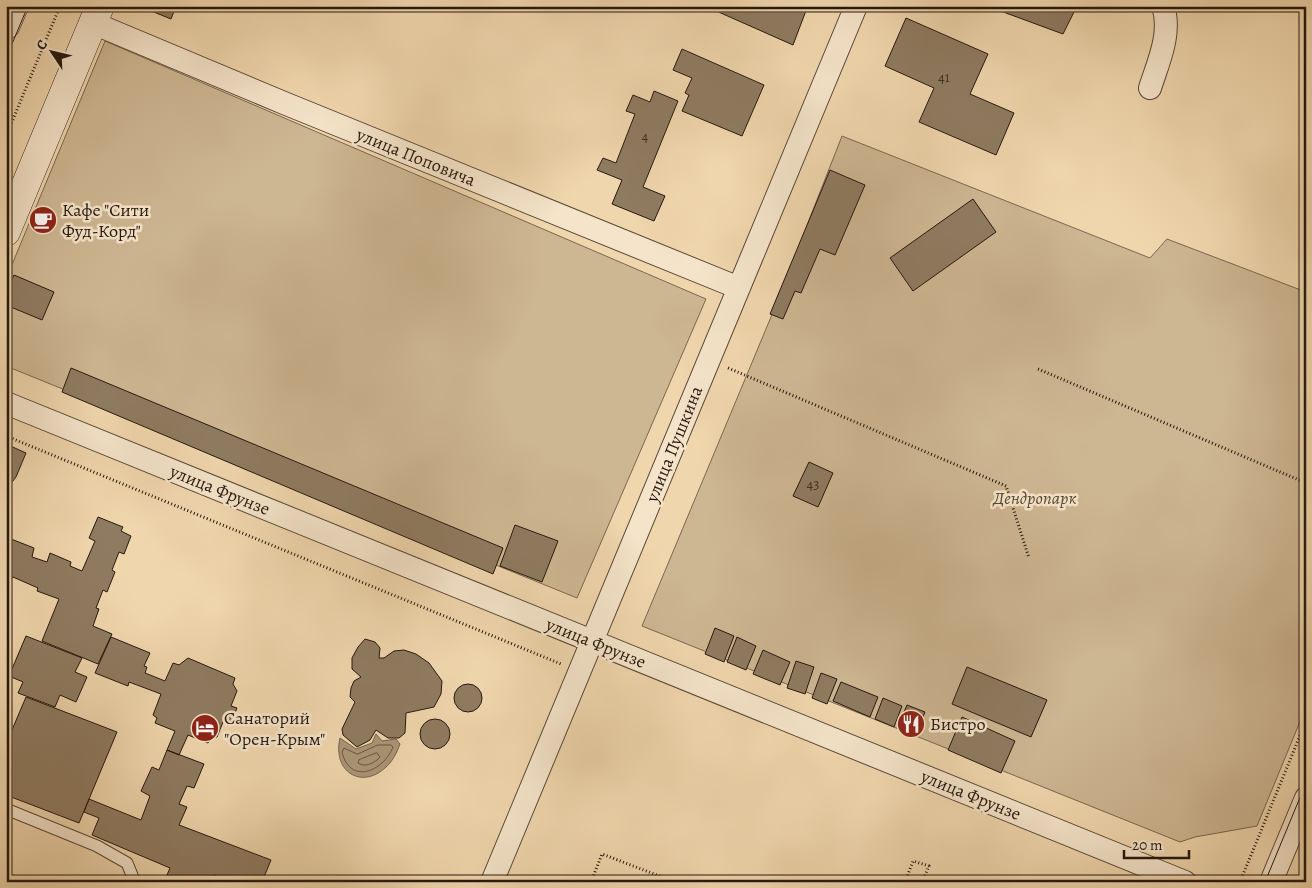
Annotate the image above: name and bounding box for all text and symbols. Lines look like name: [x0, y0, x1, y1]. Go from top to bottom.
north arrow: [28, 28, 78, 78]
text: С: [32, 36, 52, 54]
house number: 41: [938, 67, 950, 87]
street label: улица Поповича: [352, 122, 480, 192]
house number: 4: [642, 126, 649, 146]
place label: Кафе "Сити Фуд-Корд": [62, 198, 149, 243]
cafe icon: Кафе "Сити Фуд-Корд": [28, 205, 58, 235]
street label: улица Пушкина: [639, 382, 708, 507]
street label: улица Фрунзе: [165, 459, 274, 521]
house number: 43: [806, 474, 820, 494]
park label: Дендропарк: [991, 486, 1077, 510]
street label: улица Фрунзе: [541, 612, 650, 674]
place label: Санаторий "Орен-Крым": [224, 706, 325, 751]
restaurant icon: Бистро: [896, 709, 926, 739]
place label: Бистро: [930, 712, 986, 736]
hotel icon: Санаторий "Орен-Крым": [190, 713, 220, 743]
street label: улица Фрунзе: [916, 764, 1025, 826]
scale bar: [1124, 828, 1190, 860]
text: 20 m: [1132, 835, 1163, 855]

